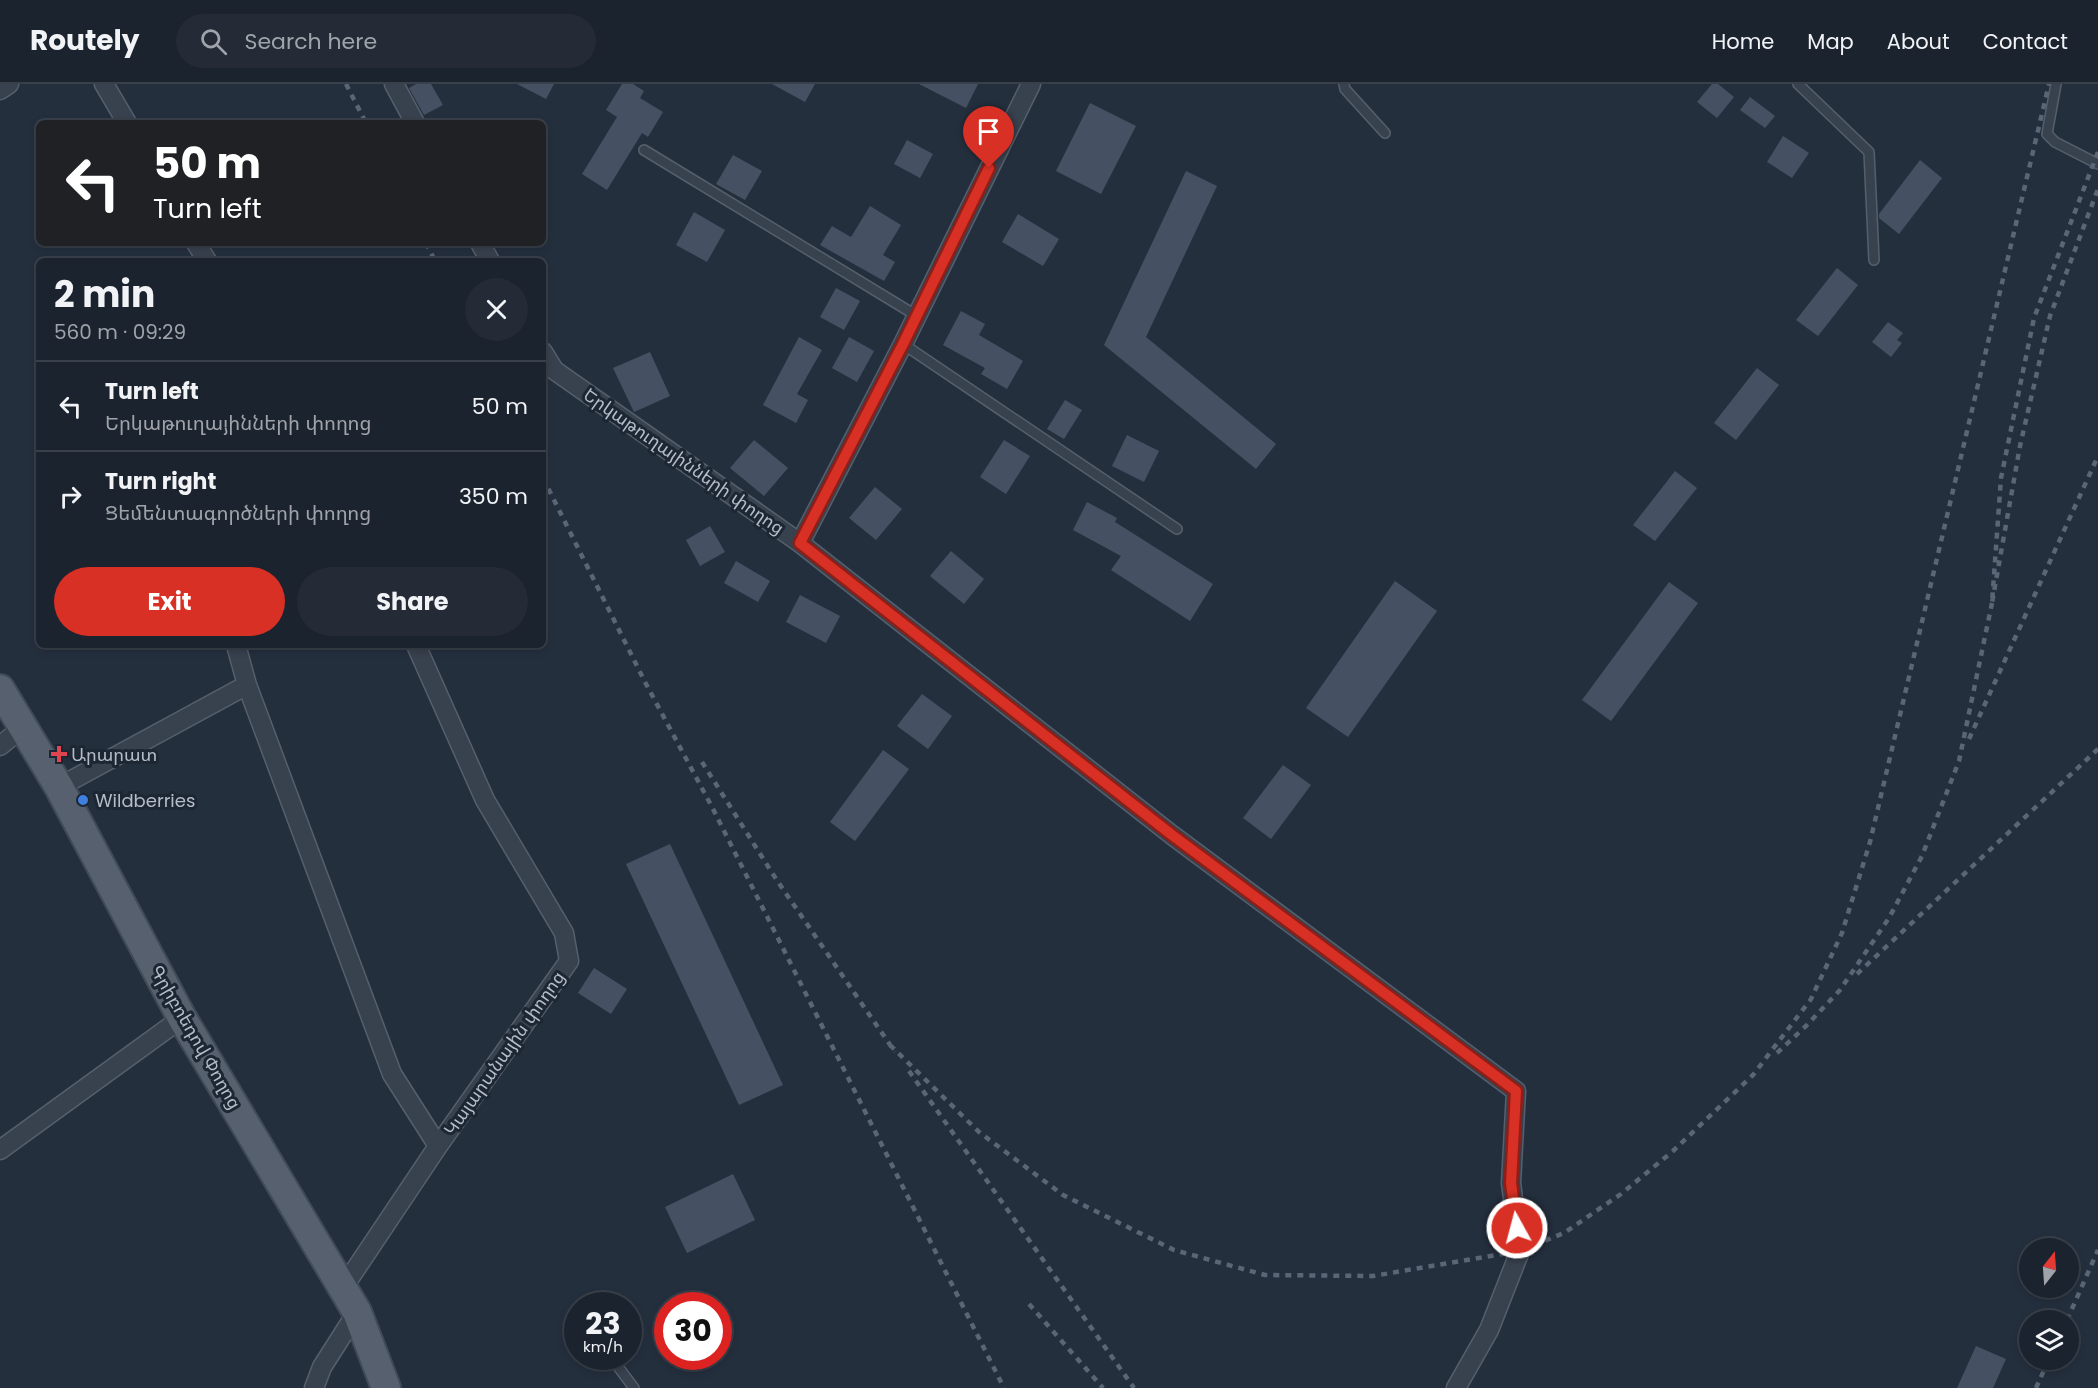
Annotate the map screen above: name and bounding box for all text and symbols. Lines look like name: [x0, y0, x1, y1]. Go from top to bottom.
search box: [176, 14, 596, 68]
text: Routely: [30, 21, 140, 60]
icon: search: [197, 25, 230, 58]
text: Search here: [245, 26, 377, 57]
text: Home: [1712, 27, 1774, 56]
text: Map: [1807, 27, 1854, 56]
text: About: [1887, 27, 1950, 56]
text: Contact: [1983, 27, 2068, 56]
pin: [963, 106, 1014, 168]
icon: arrive: [972, 115, 1005, 148]
text: 50 m: [153, 134, 261, 193]
icon: left: [54, 144, 132, 222]
text: Turn left: [153, 190, 262, 227]
text: 2 min: [54, 269, 155, 320]
button: close: [465, 278, 528, 341]
text: 560 m · 09:29: [54, 318, 186, 346]
text: Turn left: [105, 376, 199, 407]
street label: Երկաթուղայինների փողոց: [579, 382, 789, 540]
icon: left: [54, 390, 87, 423]
text: 50 m: [472, 391, 528, 422]
text: Երկաթուղայինների փողոց: [105, 409, 371, 437]
text: Turn right: [105, 466, 216, 497]
icon: right: [54, 480, 87, 513]
text: 350 m: [459, 481, 528, 512]
text: Ցեմենտագործների փողոց: [105, 499, 371, 527]
button: Exit: [54, 567, 285, 636]
button: Share: [297, 567, 528, 636]
place label: Արարատ: [71, 742, 157, 767]
marker: Արարատ: [52, 747, 66, 761]
place label: Wildberries: [95, 788, 195, 813]
marker: Wildberries: [76, 793, 90, 807]
street label: Գրիբոեդով Փողոց: [145, 961, 247, 1113]
street label: Կայարանային փողոց: [438, 966, 570, 1140]
position arrow: [1485, 1196, 1549, 1260]
north arrow: [2019, 1238, 2079, 1298]
map controls: [2019, 1238, 2079, 1370]
speed limit sign: 30: [654, 1292, 732, 1370]
text: 23: [585, 1302, 621, 1345]
button: layers: [2019, 1310, 2079, 1370]
text: km/h: [583, 1336, 623, 1357]

